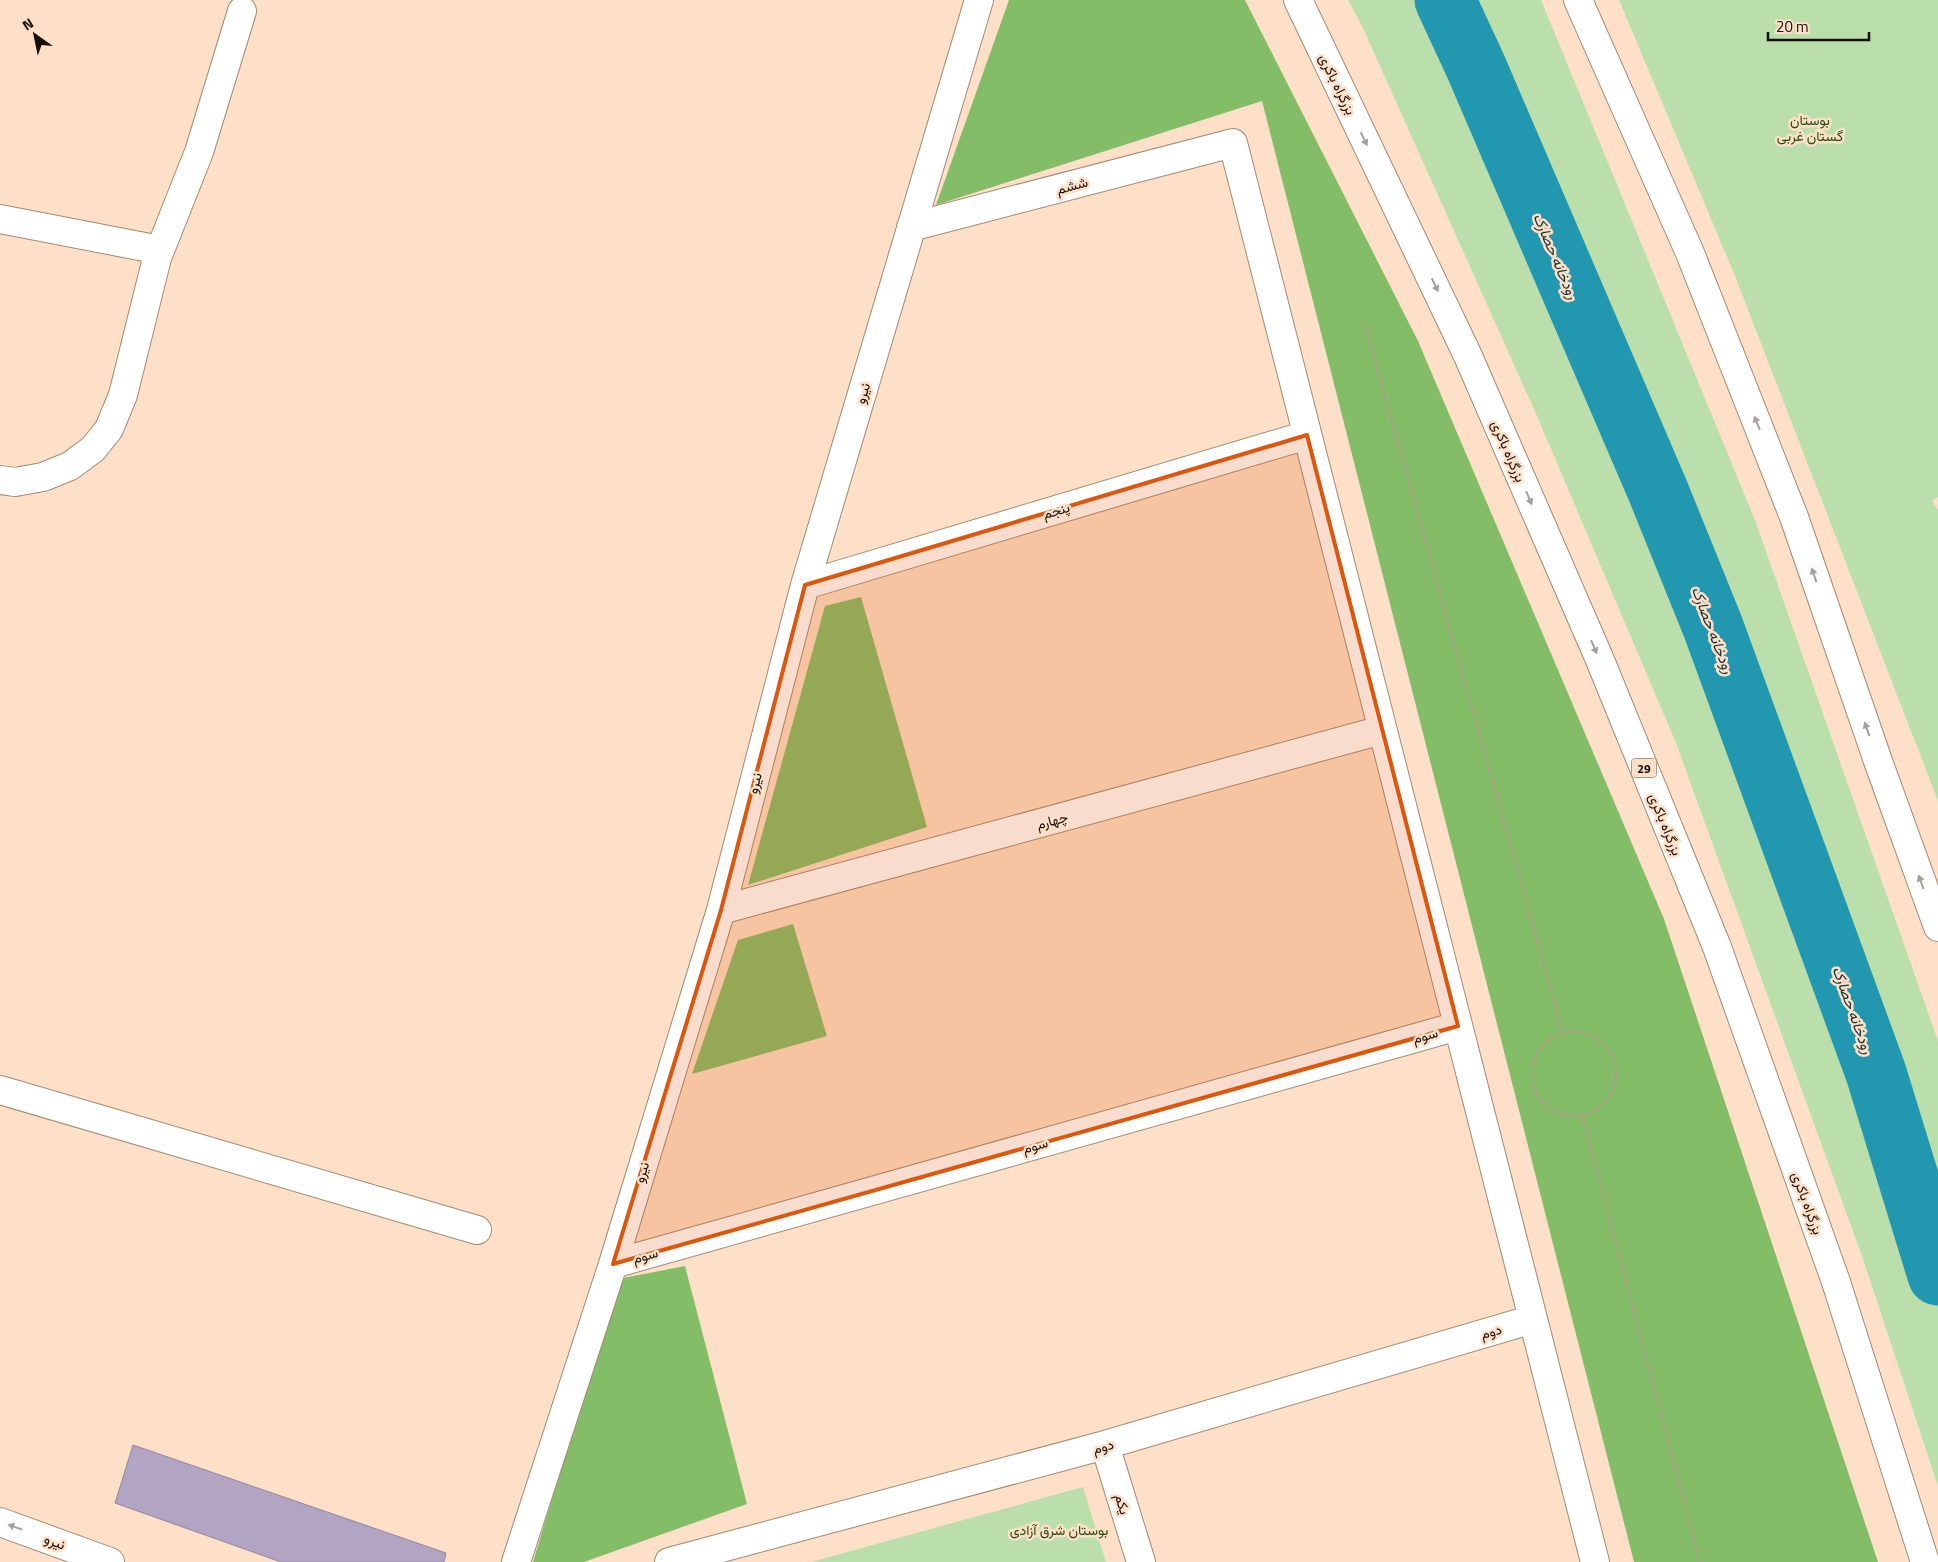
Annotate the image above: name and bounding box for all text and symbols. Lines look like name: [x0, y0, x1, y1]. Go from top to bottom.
north arrow: [10, 10, 60, 60]
scale bar: [1768, 10, 1869, 42]
text: N: [18, 12, 37, 35]
text: 20 m: [1776, 15, 1809, 38]
street label: بزرگراه باکری: [1314, 50, 1362, 118]
park label: بوستان گستان غربی: [1777, 109, 1843, 146]
one-way arrow: [1361, 132, 1369, 146]
street label: ششم: [1054, 171, 1090, 199]
water label: رودخانه حصارک: [1527, 209, 1585, 303]
one-way arrow: [1431, 278, 1439, 292]
street label: نیرو: [849, 380, 875, 406]
one-way arrow: [1753, 415, 1760, 430]
street label: بزرگراه باکری: [1487, 417, 1531, 485]
one-way arrow: [1526, 490, 1534, 505]
street label: پنجم: [1040, 496, 1072, 524]
one-way arrow: [1810, 567, 1817, 582]
water label: رودخانه حصارک: [1686, 583, 1740, 677]
one-way arrow: [1590, 640, 1598, 654]
one-way arrow: [1862, 721, 1870, 736]
road number: 29: [1632, 758, 1656, 778]
street label: نیرو: [741, 770, 767, 796]
street label: بزرگراه باکری: [1644, 790, 1688, 858]
street label: چهارم: [1034, 806, 1070, 834]
one-way arrow: [1917, 874, 1924, 889]
water label: رودخانه حصارک: [1826, 963, 1880, 1057]
street label: سوم: [1410, 1021, 1440, 1049]
street label: سوم: [1020, 1131, 1050, 1159]
street label: نیرو: [628, 1159, 654, 1185]
street label: بزرگراه باکری: [1787, 1169, 1829, 1237]
street label: سوم: [630, 1241, 660, 1269]
street label: دوم: [1478, 1318, 1504, 1344]
street label: دوم: [1090, 1433, 1116, 1459]
street label: یکم: [1110, 1491, 1136, 1517]
park label: بوستان شرق آزادی: [1010, 1519, 1108, 1540]
one-way arrow: [7, 1523, 22, 1531]
street label: نیرو: [42, 1528, 68, 1554]

